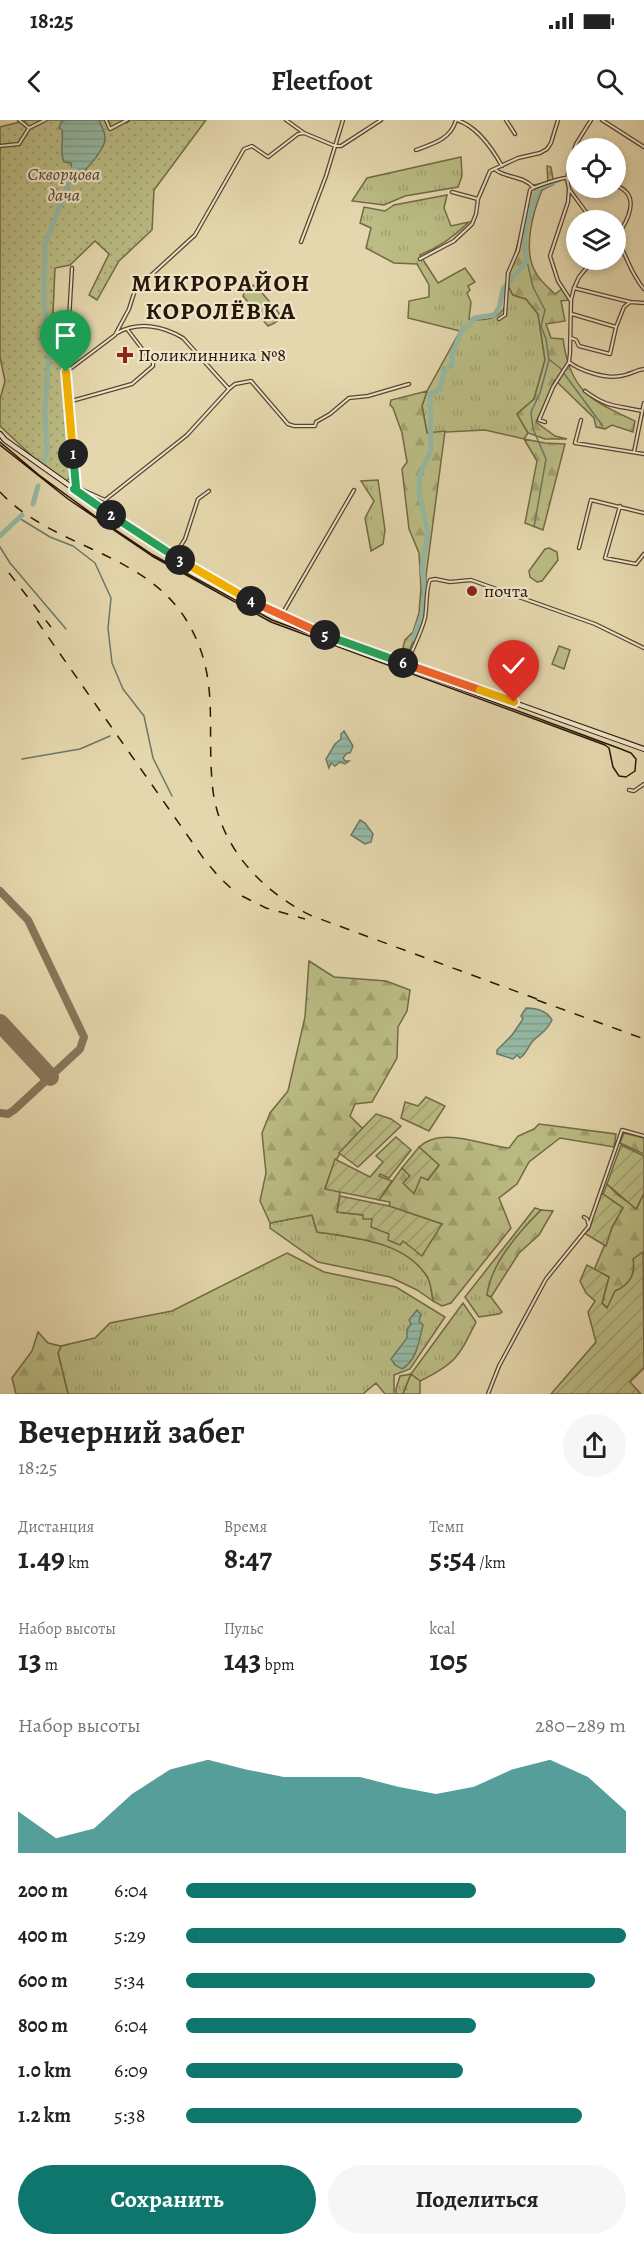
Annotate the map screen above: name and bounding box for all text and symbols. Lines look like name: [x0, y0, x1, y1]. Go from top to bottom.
text: 18:25: [30, 6, 74, 36]
text: Fleetfoot: [271, 63, 373, 99]
icon: back: [18, 65, 51, 98]
icon: search: [593, 65, 626, 98]
map controls: [566, 138, 626, 270]
button: locate: [566, 138, 626, 198]
park label: Скворцова дача: [28, 162, 100, 207]
button: layers: [566, 210, 626, 270]
district label: МИКРОРАЙОН КОРОЛЁВКА: [131, 267, 311, 327]
pin: [40, 310, 91, 372]
icon: arrive: [49, 319, 82, 352]
place label: Поликлинника №8: [138, 343, 286, 367]
marker: Поликлинника №8: [116, 346, 134, 364]
pin: 1: [58, 439, 88, 469]
text: 1: [70, 443, 76, 465]
pin: 2: [96, 500, 126, 530]
text: 2: [107, 504, 115, 526]
pin: 3: [165, 545, 195, 575]
text: 3: [177, 549, 183, 571]
place label: почта: [484, 579, 529, 603]
marker: почта: [465, 584, 479, 598]
pin: 4: [236, 586, 266, 616]
text: 4: [247, 590, 255, 612]
pin: 5: [310, 620, 340, 650]
text: 5: [322, 624, 328, 646]
pin: [488, 640, 539, 702]
pin: 6: [388, 648, 418, 678]
icon: check: [497, 649, 530, 682]
text: 6: [399, 652, 407, 674]
text: Вечерний забег: [18, 1409, 245, 1454]
button: share: [563, 1414, 626, 1477]
text: 18:25: [18, 1454, 57, 1481]
text: Дистанция: [18, 1516, 94, 1538]
text: Время: [224, 1516, 267, 1538]
text: Темп: [429, 1516, 464, 1538]
text: 1.49: [18, 1538, 65, 1578]
text: 8:47: [224, 1538, 272, 1578]
text: 5:54: [429, 1538, 476, 1578]
text: km: [65, 1552, 89, 1574]
text: /km: [476, 1552, 506, 1574]
text: Набор высоты: [18, 1618, 116, 1640]
text: Пульс: [224, 1618, 264, 1640]
text: kcal: [429, 1618, 455, 1640]
text: 13: [18, 1640, 42, 1680]
text: 143: [224, 1640, 261, 1680]
text: 105: [429, 1640, 468, 1680]
text: m: [42, 1654, 58, 1676]
text: bpm: [261, 1654, 294, 1676]
text: Набор высоты: [18, 1712, 141, 1739]
text: 280–289 m: [535, 1712, 626, 1739]
text: 200 m: [18, 1877, 68, 1904]
text: 6:04: [114, 1877, 148, 1904]
text: 400 m: [18, 1922, 68, 1949]
text: 5:29: [114, 1922, 146, 1949]
text: 600 m: [18, 1967, 68, 1994]
text: 5:34: [114, 1967, 145, 1994]
text: 800 m: [18, 2012, 68, 2039]
text: 6:04: [114, 2012, 148, 2039]
text: 1.0 km: [18, 2057, 71, 2084]
text: 6:09: [114, 2057, 148, 2084]
text: 1.2 km: [18, 2102, 71, 2129]
text: 5:38: [114, 2102, 145, 2129]
button: Сохранить: [18, 2165, 316, 2234]
button: Поделиться: [328, 2165, 626, 2234]

